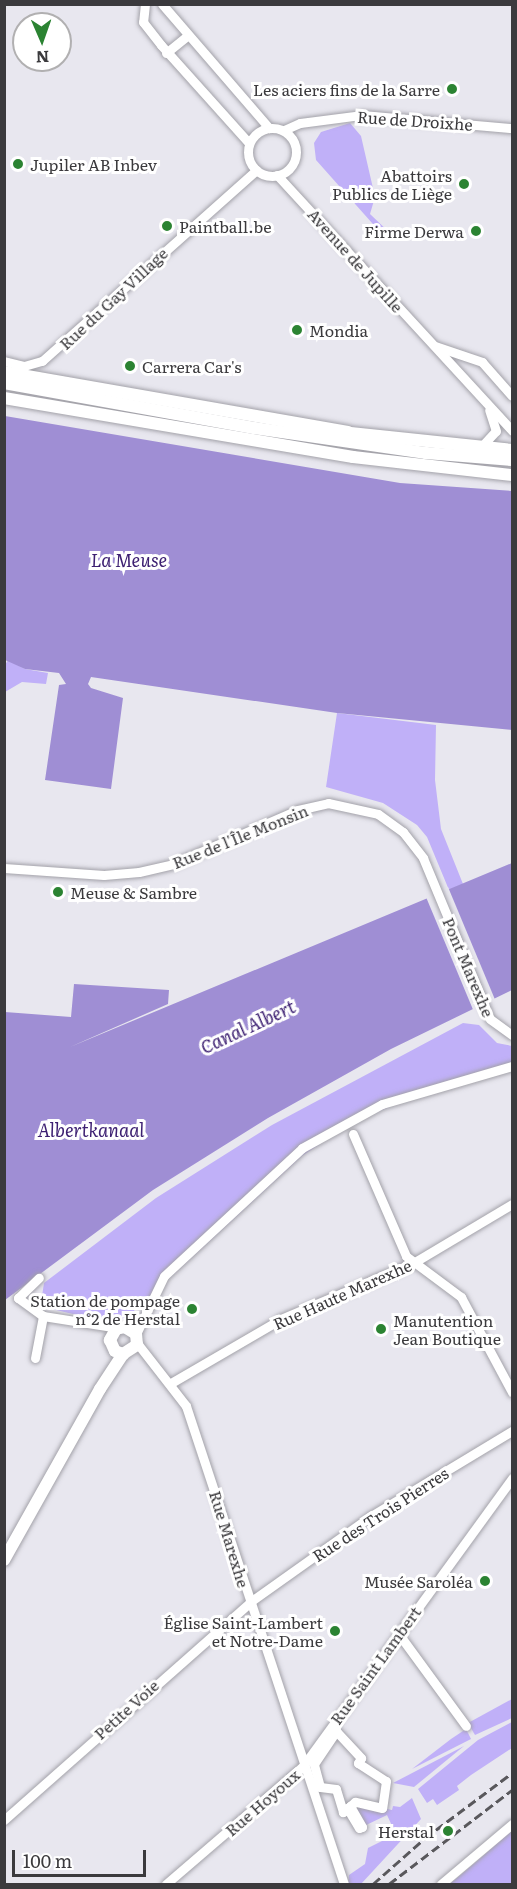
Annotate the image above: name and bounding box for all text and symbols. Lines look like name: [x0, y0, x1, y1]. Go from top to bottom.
north arrow: [12, 12, 72, 72]
text: N: [35, 46, 50, 70]
place label: Les aciers fins de la Sarre: [253, 79, 440, 99]
marker: Les aciers fins de la Sarre: [445, 82, 459, 96]
street label: Rue de Droixhe: [357, 106, 473, 134]
place label: Jupiler AB Inbev: [30, 154, 157, 174]
marker: Jupiler AB Inbev: [11, 157, 25, 171]
place label: Abattoirs Publics de Liège: [332, 165, 452, 203]
marker: Abattoirs Publics de Liège: [457, 177, 471, 191]
street label: Avenue de Jupille: [304, 204, 408, 316]
place label: Paintball.be: [179, 216, 272, 236]
marker: Paintball.be: [160, 219, 174, 233]
place label: Firme Derwa: [364, 221, 464, 241]
marker: Firme Derwa: [469, 224, 483, 238]
street label: Rue du Gay Village: [55, 243, 171, 353]
place label: Mondia: [309, 320, 368, 340]
marker: Mondia: [290, 323, 304, 337]
place label: Carrera Car's: [142, 356, 242, 376]
marker: Carrera Car's: [123, 359, 137, 373]
water label: La Meuse: [91, 549, 167, 571]
street label: Rue de l'Île Monsin: [169, 800, 311, 872]
place label: Meuse & Sambre: [70, 882, 197, 902]
marker: Meuse & Sambre: [51, 885, 65, 899]
street label: Pont Marexhe: [439, 914, 499, 1020]
water label: Canal Albert: [197, 996, 299, 1058]
water label: Albertkanaal: [38, 1119, 144, 1141]
street label: Rue Haute Marexhe: [270, 1255, 414, 1333]
place label: Station de pompage n°2 de Herstal: [30, 1290, 180, 1328]
marker: Station de pompage n°2 de Herstal: [185, 1302, 199, 1316]
place label: Manutention Jean Boutique: [393, 1310, 501, 1348]
marker: Manutention Jean Boutique: [374, 1322, 388, 1336]
street label: Rue des Trois Pierres: [309, 1463, 451, 1565]
street label: Rue Marexhe: [206, 1488, 254, 1590]
place label: Musée Saroléa: [364, 1571, 473, 1591]
marker: Musée Saroléa: [478, 1574, 492, 1588]
street label: Rue Saint Lambert: [326, 1602, 424, 1728]
place label: Église Saint-Lambert et Notre-Dame: [163, 1612, 323, 1650]
marker: Église Saint-Lambert et Notre-Dame: [328, 1624, 342, 1638]
street label: Petite Voie: [90, 1675, 162, 1743]
street label: Rue Hoyoux: [221, 1764, 303, 1840]
place label: Herstal: [378, 1821, 434, 1841]
marker: Herstal: [439, 1822, 457, 1840]
scale bar: [15, 1838, 148, 1876]
text: 100 m: [23, 1847, 72, 1874]

